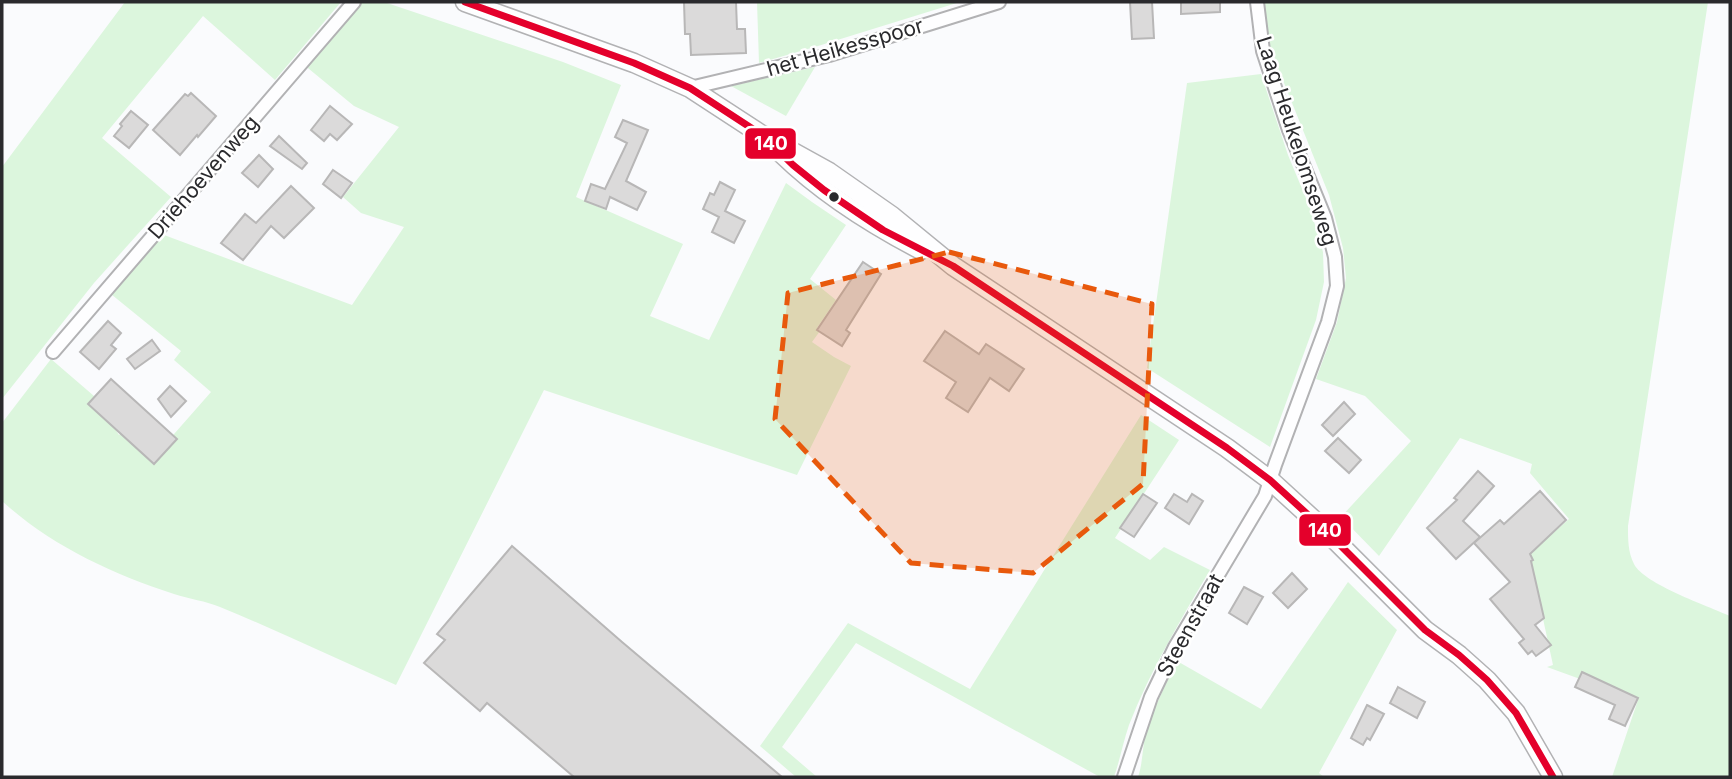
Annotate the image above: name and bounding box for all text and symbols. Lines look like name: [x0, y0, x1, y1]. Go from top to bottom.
street label: het Heikesspoor: [764, 13, 926, 81]
street label: Laag Heukelomseweg: [1251, 33, 1343, 249]
street label: Driehoevenweg: [143, 110, 263, 244]
line badge: 140: [744, 127, 797, 160]
text: 140: [754, 132, 788, 155]
unlabelled marker: [827, 190, 841, 204]
line badge: 140: [1298, 513, 1352, 547]
text: 140: [1308, 519, 1342, 542]
street label: Steenstraat: [1152, 569, 1228, 681]

